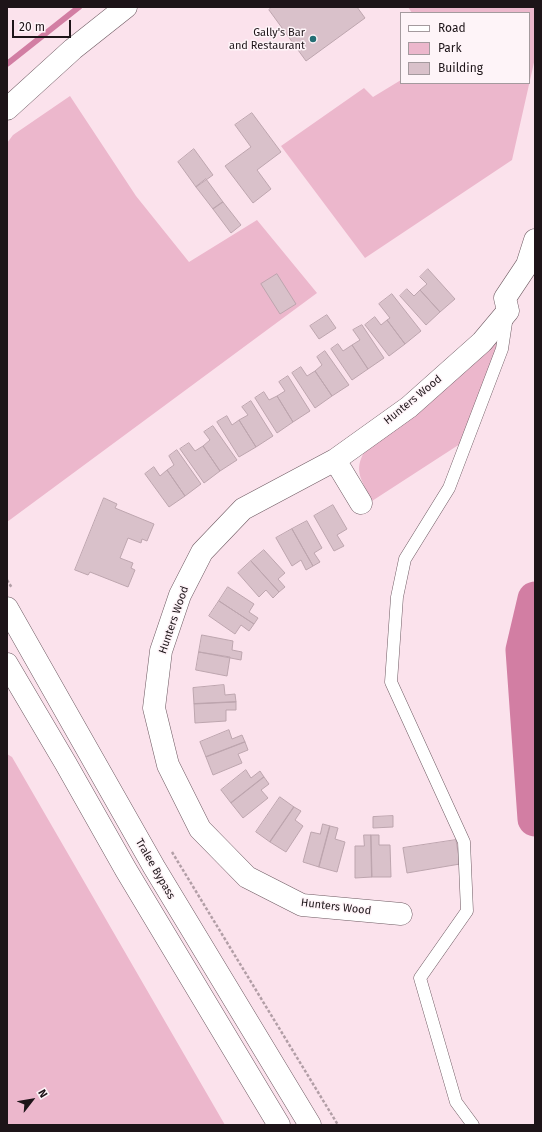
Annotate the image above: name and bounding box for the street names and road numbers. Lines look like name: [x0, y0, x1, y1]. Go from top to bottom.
street label: Hunters Wood: [381, 373, 445, 427]
street label: Hunters Wood: [156, 584, 192, 656]
street label: Tralee Bypass: [132, 836, 178, 902]
street label: Hunters Wood: [300, 896, 372, 918]

